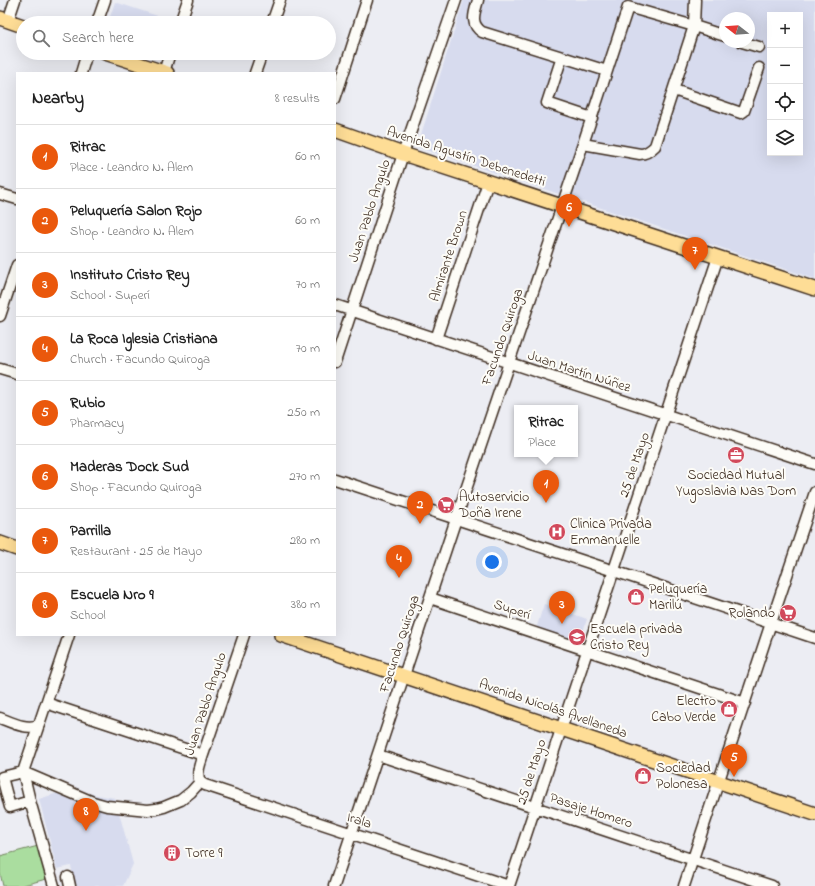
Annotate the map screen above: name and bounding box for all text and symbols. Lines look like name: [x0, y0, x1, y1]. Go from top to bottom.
north arrow: [719, 12, 755, 48]
map controls: [767, 12, 803, 156]
button: +: [767, 12, 803, 48]
search box: [16, 16, 336, 60]
icon: search: [30, 27, 52, 49]
text: Search here: [62, 27, 134, 49]
button: −: [767, 48, 803, 84]
button: locate: [767, 84, 803, 120]
text: Nearby: [32, 86, 84, 111]
text: 8 results: [275, 89, 320, 108]
button: layers: [767, 120, 803, 156]
street label: Avenida Agustín Debenedetti: [383, 121, 548, 194]
text: Ritrac: [70, 136, 105, 158]
text: 1: [43, 147, 47, 166]
text: 60 m: [295, 147, 320, 166]
street label: Juan Pablo Angulo: [343, 157, 397, 265]
text: Place · Leandro N. Alem: [70, 158, 193, 177]
pin: 6: [556, 194, 582, 227]
text: Peluquería Salon Rojo: [70, 200, 202, 222]
street label: Almirante Brown: [424, 208, 474, 304]
text: 2: [42, 211, 48, 230]
text: 60 m: [295, 211, 320, 230]
text: Shop · Leandro N. Alem: [70, 222, 194, 241]
pin: 7: [682, 237, 708, 270]
text: Instituto Cristo Rey: [70, 264, 190, 286]
text: 3: [42, 275, 48, 294]
text: 70 m: [296, 275, 320, 294]
text: School · Superí: [70, 286, 150, 305]
street label: Facundo Quiroga: [476, 286, 530, 390]
text: La Roca Iglesia Cristiana: [70, 328, 218, 350]
text: 4: [42, 339, 48, 358]
text: 70 m: [296, 339, 320, 358]
street label: Juan Martín Núñez: [525, 345, 633, 399]
text: Church · Facundo Quiroga: [70, 350, 210, 369]
text: Rubio: [70, 392, 105, 414]
text: 5: [41, 403, 49, 422]
text: 250 m: [287, 403, 320, 422]
popup: [514, 405, 578, 457]
text: Ritrac: [528, 411, 564, 433]
text: Pharmacy: [70, 414, 124, 433]
street label: 25 de Mayo: [614, 430, 657, 501]
text: Place: [528, 433, 556, 452]
office icon: Sociedad Mutual Yugoslavia Nas Dom: [726, 445, 746, 465]
text: Maderas Dock Sud: [70, 456, 189, 478]
place label: Sociedad Mutual Yugoslavia Nas Dom: [676, 465, 796, 503]
text: 6: [42, 467, 48, 486]
text: 270 m: [289, 467, 320, 486]
pin: 1: [533, 470, 559, 503]
text: Shop · Facundo Quiroga: [70, 478, 202, 497]
place label: Autoservicio Doña Irene: [458, 487, 529, 524]
pin: 2: [407, 491, 433, 524]
supermarket icon: Autoservicio Doña Irene: [436, 495, 456, 515]
place label: Clinica Privada Emmanuelle: [570, 514, 652, 551]
text: Parrilla: [70, 520, 111, 542]
hospital icon: Clinica Privada Emmanuelle: [547, 522, 567, 542]
text: 7: [42, 531, 48, 550]
text: 280 m: [290, 531, 320, 550]
text: Restaurant · 25 de Mayo: [70, 542, 202, 561]
pin: 4: [386, 545, 412, 578]
your location: [482, 552, 502, 572]
place label: Peluquería Marilú: [649, 579, 707, 616]
text: Escuela Nro 9: [70, 584, 154, 606]
shop icon: Peluquería Marilú: [626, 587, 646, 607]
pin: 3: [549, 591, 575, 624]
street label: Facundo Quiroga: [374, 593, 427, 697]
street label: Superí: [491, 594, 534, 626]
text: 8: [43, 595, 47, 614]
text: 380 m: [291, 595, 320, 614]
place label: Rolando: [728, 603, 775, 624]
supermarket icon: Rolando: [778, 603, 798, 623]
text: School: [70, 606, 106, 625]
place label: Escuela privada Cristo Rey: [590, 619, 682, 657]
school or university icon: Escuela privada Cristo Rey: [567, 627, 587, 647]
street label: Juan Pablo Angulo: [179, 650, 233, 758]
street label: Avenida Nicolás Avellaneda: [476, 674, 630, 744]
place label: Electro Cabo Verde: [651, 691, 717, 728]
shop icon: Electro Cabo Verde: [719, 699, 739, 719]
street label: 25 de Mayo: [512, 737, 553, 808]
pin: 5: [721, 744, 747, 777]
place label: Sociedad Polonesa: [656, 758, 711, 795]
shop icon: Sociedad Polonesa: [633, 766, 653, 786]
street label: Pasaje Homero: [547, 788, 635, 834]
pin: 8: [73, 798, 99, 831]
street label: Irala: [344, 807, 374, 835]
building icon: Torre 9: [162, 843, 182, 863]
place label: Torre 9: [185, 843, 223, 864]

